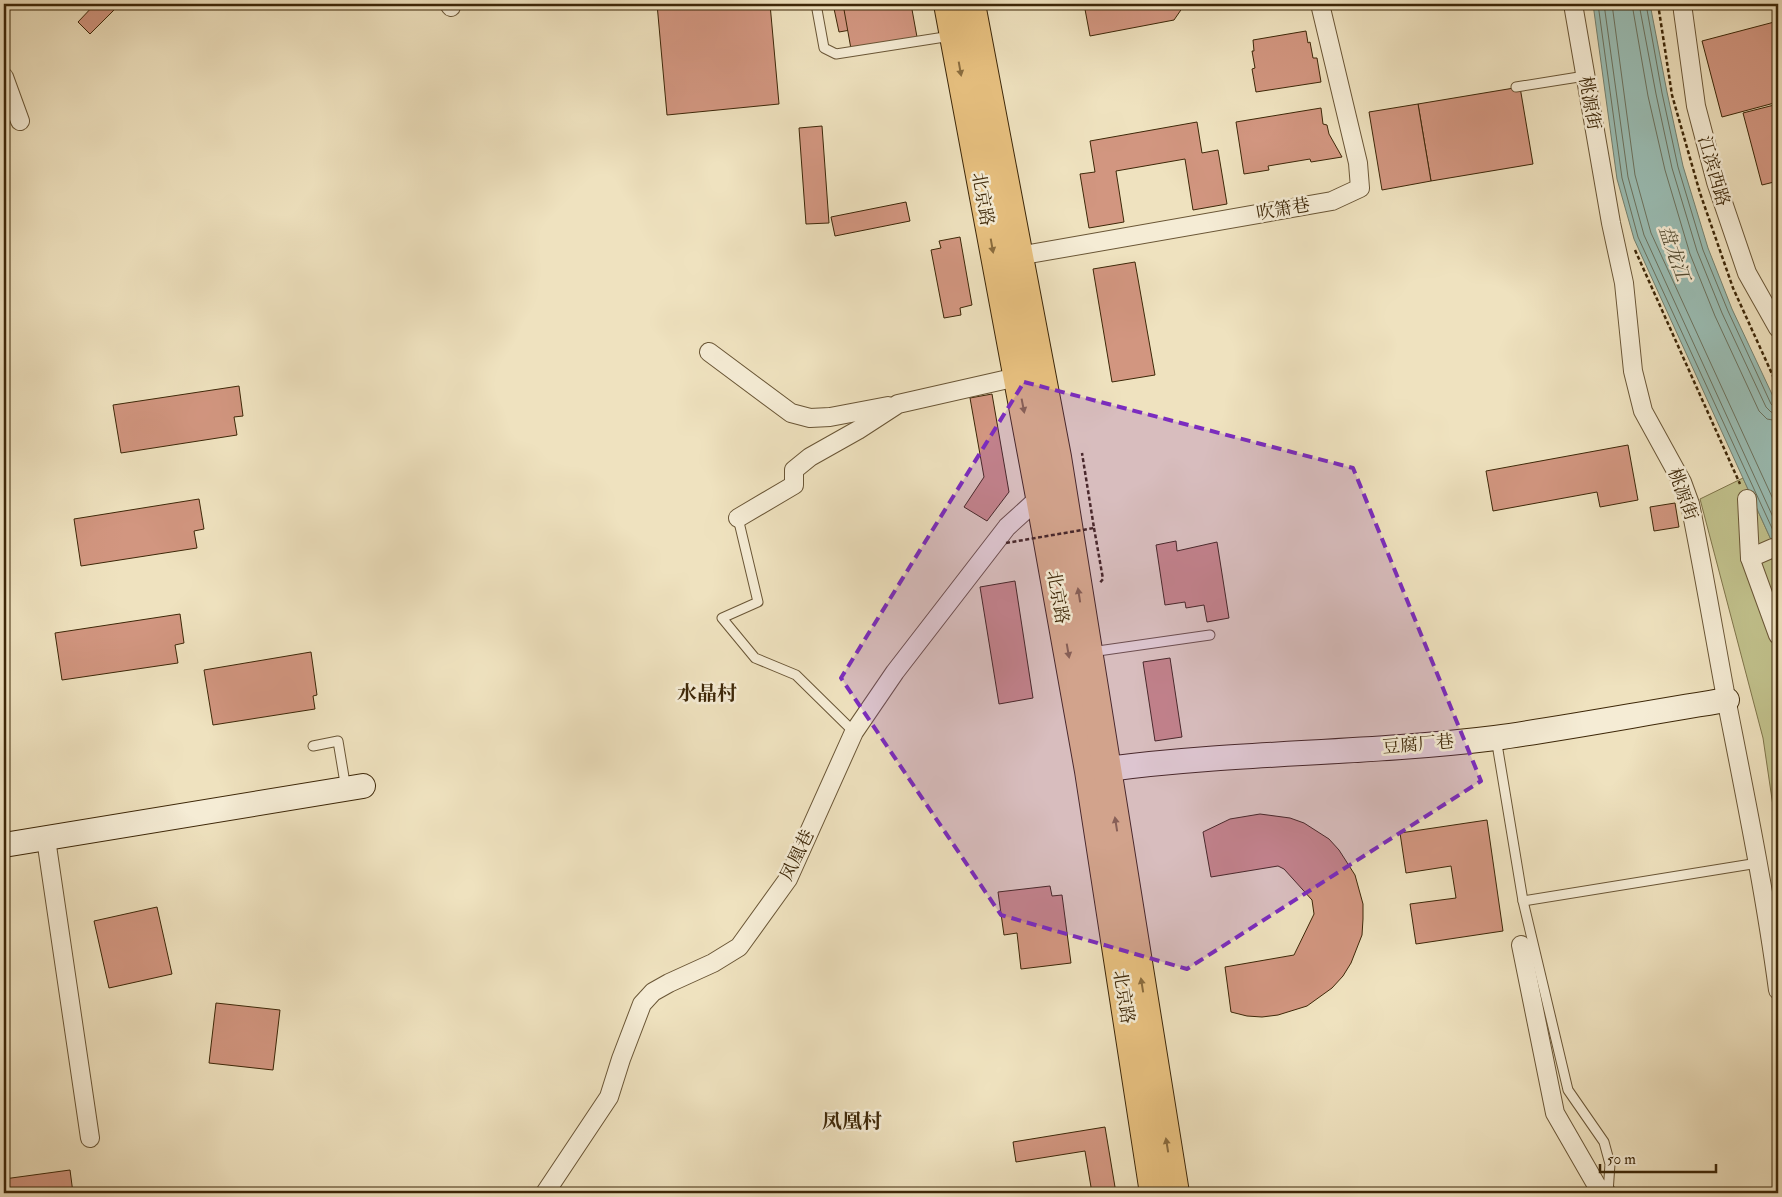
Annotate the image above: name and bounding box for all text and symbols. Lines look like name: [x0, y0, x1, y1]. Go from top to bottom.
one-way arrow: [956, 61, 964, 77]
street label: 桃源街: [1573, 75, 1606, 132]
street label: 江滨西路: [1693, 133, 1734, 209]
street label: 北京路: [966, 171, 999, 228]
street label: 吹箫巷: [1255, 193, 1312, 226]
water label: 盘龙江: [1653, 222, 1696, 287]
one-way arrow: [988, 238, 996, 254]
one-way arrow: [1019, 398, 1027, 414]
street label: 桃源街: [1662, 465, 1703, 523]
street label: 北京路: [1041, 569, 1074, 626]
one-way arrow: [1075, 586, 1083, 602]
one-way arrow: [1064, 644, 1072, 660]
district label: 水晶村: [677, 681, 737, 706]
street label: 豆腐厂巷: [1381, 730, 1455, 759]
one-way arrow: [1112, 816, 1120, 832]
street label: 凤凰巷: [775, 826, 820, 885]
street label: 北京路: [1108, 969, 1139, 1026]
one-way arrow: [1137, 976, 1145, 992]
district label: 凤凰村: [822, 1109, 882, 1134]
one-way arrow: [1163, 1137, 1171, 1153]
scale bar: [1600, 1142, 1716, 1174]
text: 50 m: [1607, 1150, 1636, 1169]

